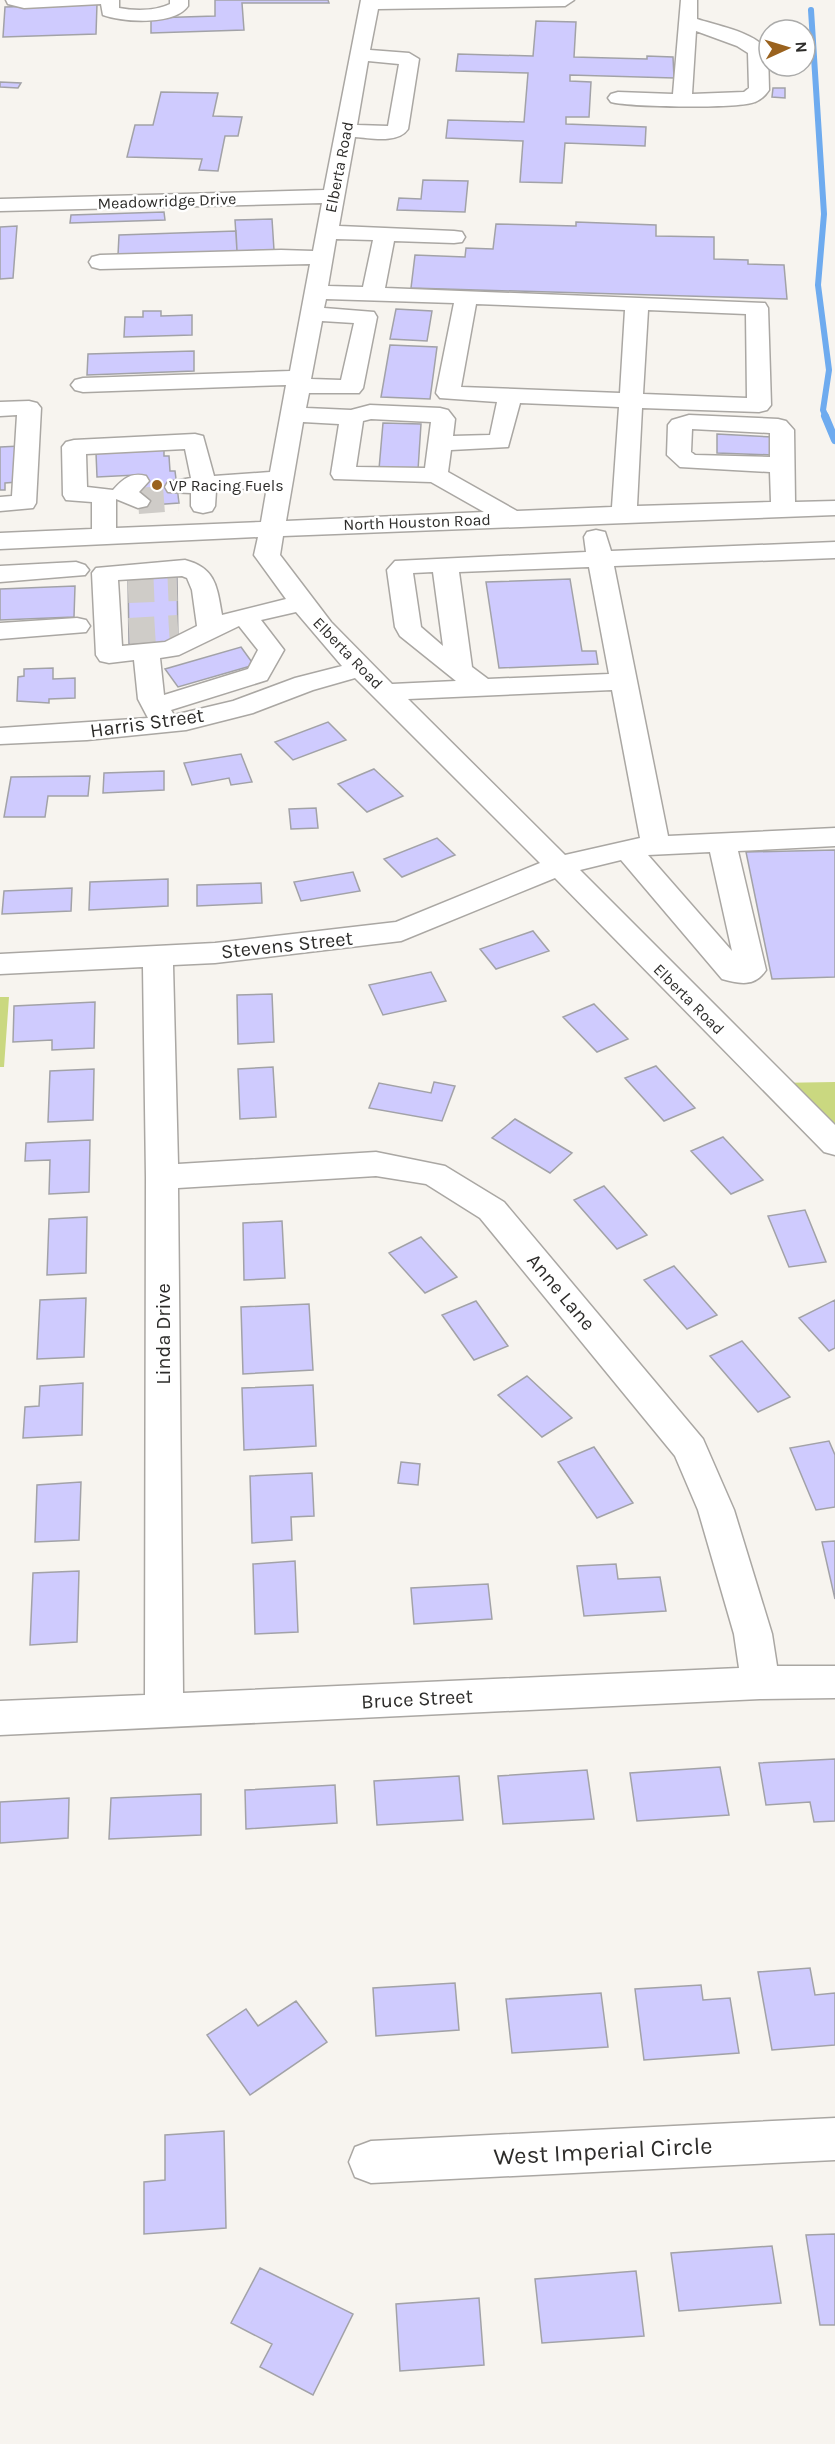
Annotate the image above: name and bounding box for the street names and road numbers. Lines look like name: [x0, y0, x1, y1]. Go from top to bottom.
street label: Elberta Road: [321, 120, 357, 214]
street label: Meadowridge Drive: [97, 189, 237, 213]
street label: North Houston Road: [343, 510, 491, 534]
street label: Elberta Road: [309, 613, 387, 693]
street label: Harris Street: [88, 704, 206, 742]
street label: Stevens Street: [220, 927, 355, 963]
street label: Elberta Road: [650, 960, 728, 1038]
street label: Anne Lane: [522, 1249, 600, 1335]
street label: Linda Drive: [152, 1283, 175, 1385]
street label: Bruce Street: [360, 1685, 474, 1713]
street label: West Imperial Circle: [493, 2131, 713, 2171]

